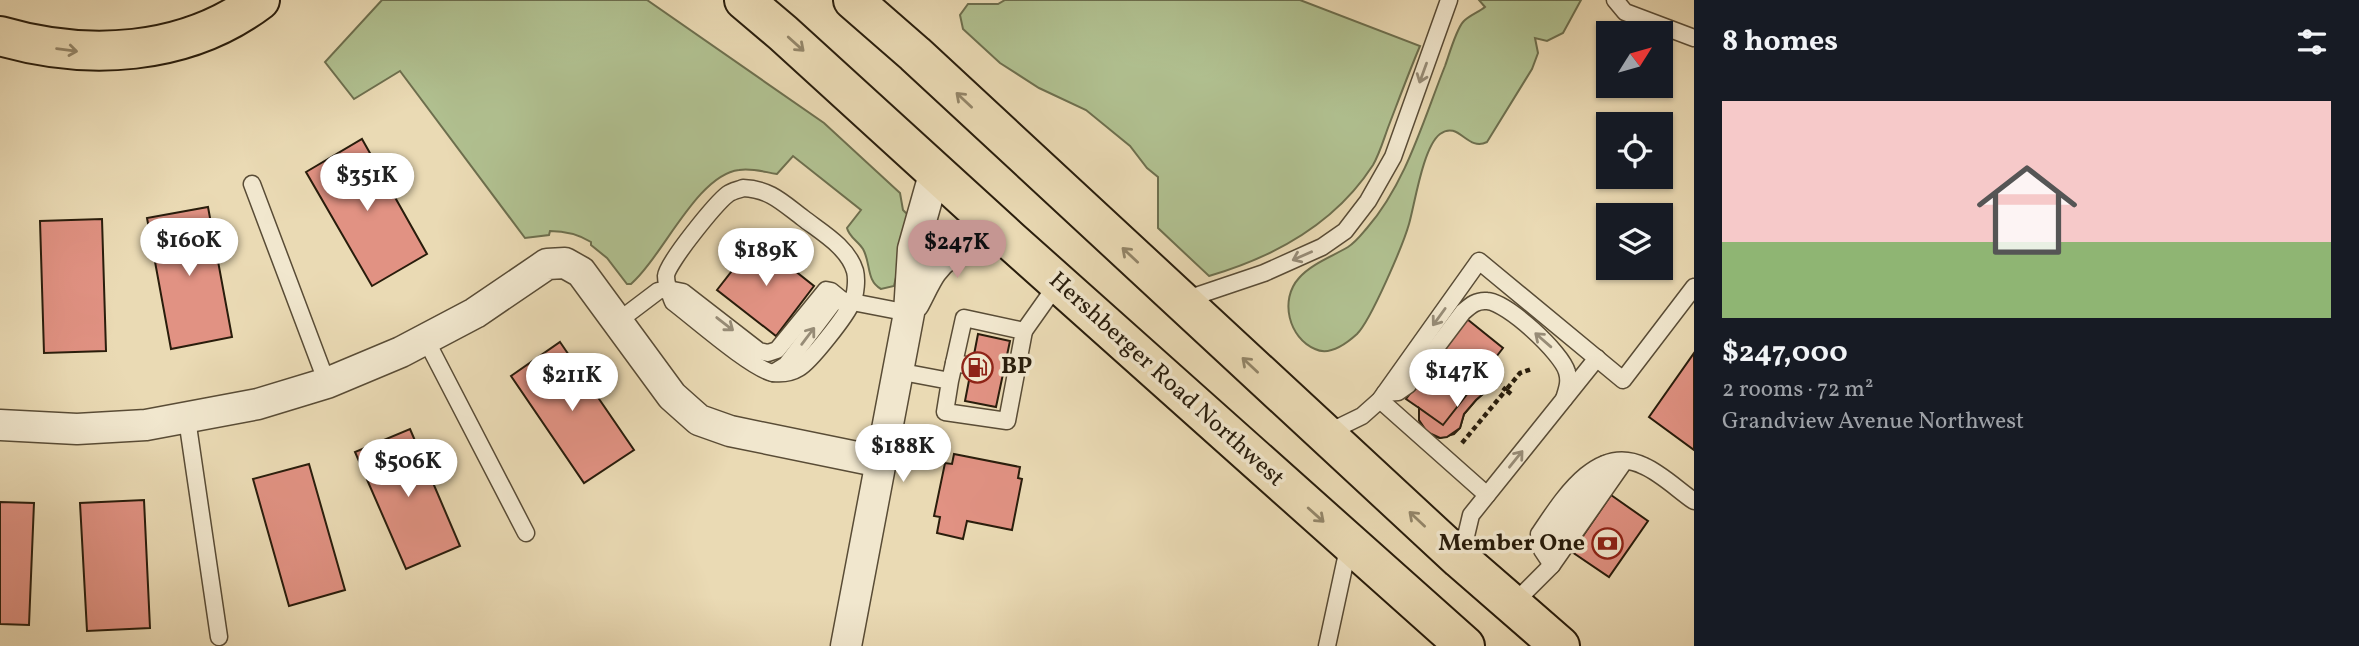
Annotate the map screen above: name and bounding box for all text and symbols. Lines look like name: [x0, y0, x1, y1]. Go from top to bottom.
north arrow: [1596, 21, 1673, 98]
map controls: [1596, 21, 1673, 280]
text: 8 homes: [1722, 21, 1838, 63]
icon: filters: [2293, 23, 2331, 61]
one-way arrow: [787, 36, 804, 53]
one-way arrow: [55, 43, 78, 56]
one-way arrow: [1416, 61, 1428, 83]
one-way arrow: [956, 91, 973, 108]
button: locate: [1596, 112, 1673, 189]
icon: home: [1964, 147, 2090, 273]
pin: $351K: [318, 154, 416, 213]
text: $351K: [336, 160, 398, 192]
button: layers: [1596, 203, 1673, 280]
pin: $160K: [140, 218, 238, 278]
pin: $247K: [908, 220, 1006, 280]
text: $160K: [156, 225, 222, 257]
text: $247K: [924, 227, 990, 259]
pin: $189K: [717, 229, 815, 288]
text: $189K: [734, 235, 798, 267]
one-way arrow: [1122, 246, 1139, 263]
one-way arrow: [1292, 250, 1314, 263]
street label: Hershberger Road Northwest: [1041, 265, 1291, 495]
one-way arrow: [1432, 307, 1447, 326]
one-way arrow: [715, 317, 734, 332]
one-way arrow: [801, 328, 816, 346]
one-way arrow: [1535, 332, 1553, 348]
text: $247,000: [1722, 332, 1848, 374]
fuel station icon: BP: [961, 350, 995, 384]
place label: BP: [1001, 350, 1032, 384]
pin: $147K: [1408, 350, 1506, 409]
pin: $211K: [523, 354, 621, 413]
text: $147K: [1425, 356, 1489, 388]
one-way arrow: [1241, 357, 1259, 373]
text: $211K: [542, 360, 602, 392]
text: 2 rooms · 72 m²: [1722, 374, 1873, 406]
text: Grandview Avenue Northwest: [1722, 406, 2024, 438]
pin: $188K: [854, 424, 952, 484]
text: $188K: [871, 431, 935, 463]
pin: $506K: [359, 440, 457, 499]
text: $506K: [374, 446, 442, 478]
one-way arrow: [1508, 450, 1524, 468]
one-way arrow: [1307, 506, 1324, 523]
one-way arrow: [1409, 511, 1426, 528]
place label: Member One: [1438, 527, 1585, 561]
bank icon: Member One: [1591, 527, 1625, 561]

